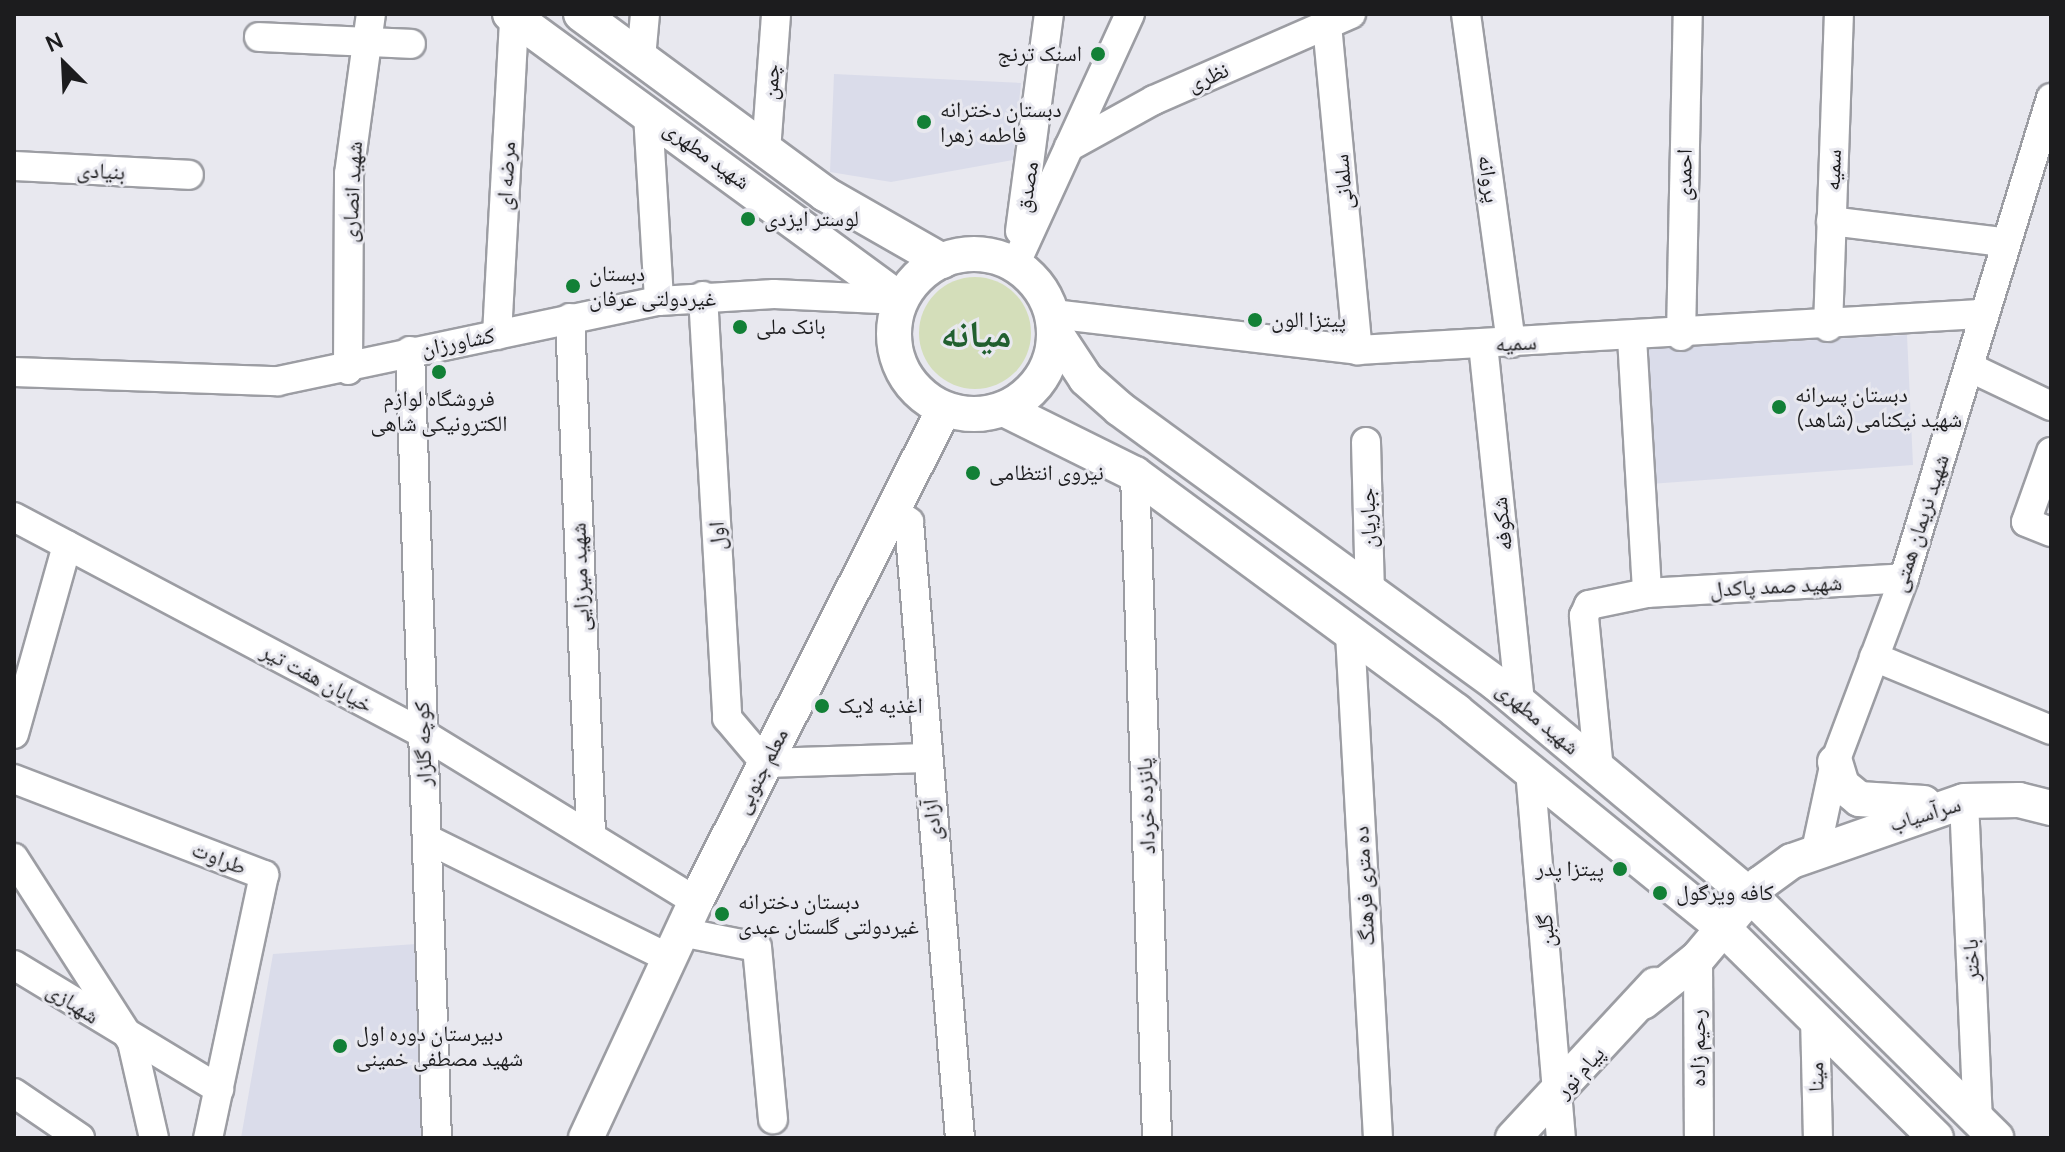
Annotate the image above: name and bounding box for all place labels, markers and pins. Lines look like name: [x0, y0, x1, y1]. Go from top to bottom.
place label: اسنک ترنج: [997, 41, 1082, 67]
marker: اسنک ترنج: [1089, 45, 1107, 63]
place label: دبستان دخترانه فاطمه زهرا: [940, 96, 1062, 148]
marker: دبستان دخترانه فاطمه زهرا: [915, 113, 933, 131]
place label: لوستر ایزدی: [764, 206, 859, 232]
marker: لوستر ایزدی: [739, 210, 757, 228]
place label: دبستان غیردولتی عرفان: [589, 260, 716, 312]
marker: دبستان غیردولتی عرفان: [564, 277, 582, 295]
place label: پیتزا الون: [1271, 307, 1346, 333]
marker: پیتزا الون: [1246, 311, 1264, 329]
place label: بانک ملی: [756, 314, 826, 340]
marker: بانک ملی: [731, 318, 749, 336]
marker: فروشگاه لوازم الکترونیکی شاهی: [430, 363, 448, 381]
place label: دبستان پسرانه شهید نیکنامی(شاهد): [1795, 381, 1962, 432]
place label: فروشگاه لوازم الکترونیکی شاهی: [370, 385, 508, 436]
marker: دبستان پسرانه شهید نیکنامی(شاهد): [1770, 398, 1788, 416]
place label: نیروی انتظامی: [989, 460, 1104, 486]
marker: نیروی انتظامی: [964, 464, 982, 482]
place label: اغذیه لایک: [838, 693, 923, 719]
marker: اغذیه لایک: [813, 697, 831, 715]
place label: پیتزا پدر: [1536, 856, 1604, 882]
marker: پیتزا پدر: [1611, 860, 1629, 878]
place label: کافه ویرگول: [1676, 880, 1774, 906]
marker: کافه ویرگول: [1651, 884, 1669, 902]
place label: دبستان دخترانه غیردولتی گلستان عبدی: [738, 888, 919, 940]
marker: دبستان دخترانه غیردولتی گلستان عبدی: [713, 905, 731, 923]
place label: دبیرستان دوره اول شهید مصطفی خمینی: [356, 1020, 523, 1072]
marker: دبیرستان دوره اول شهید مصطفی خمینی: [331, 1037, 349, 1055]

